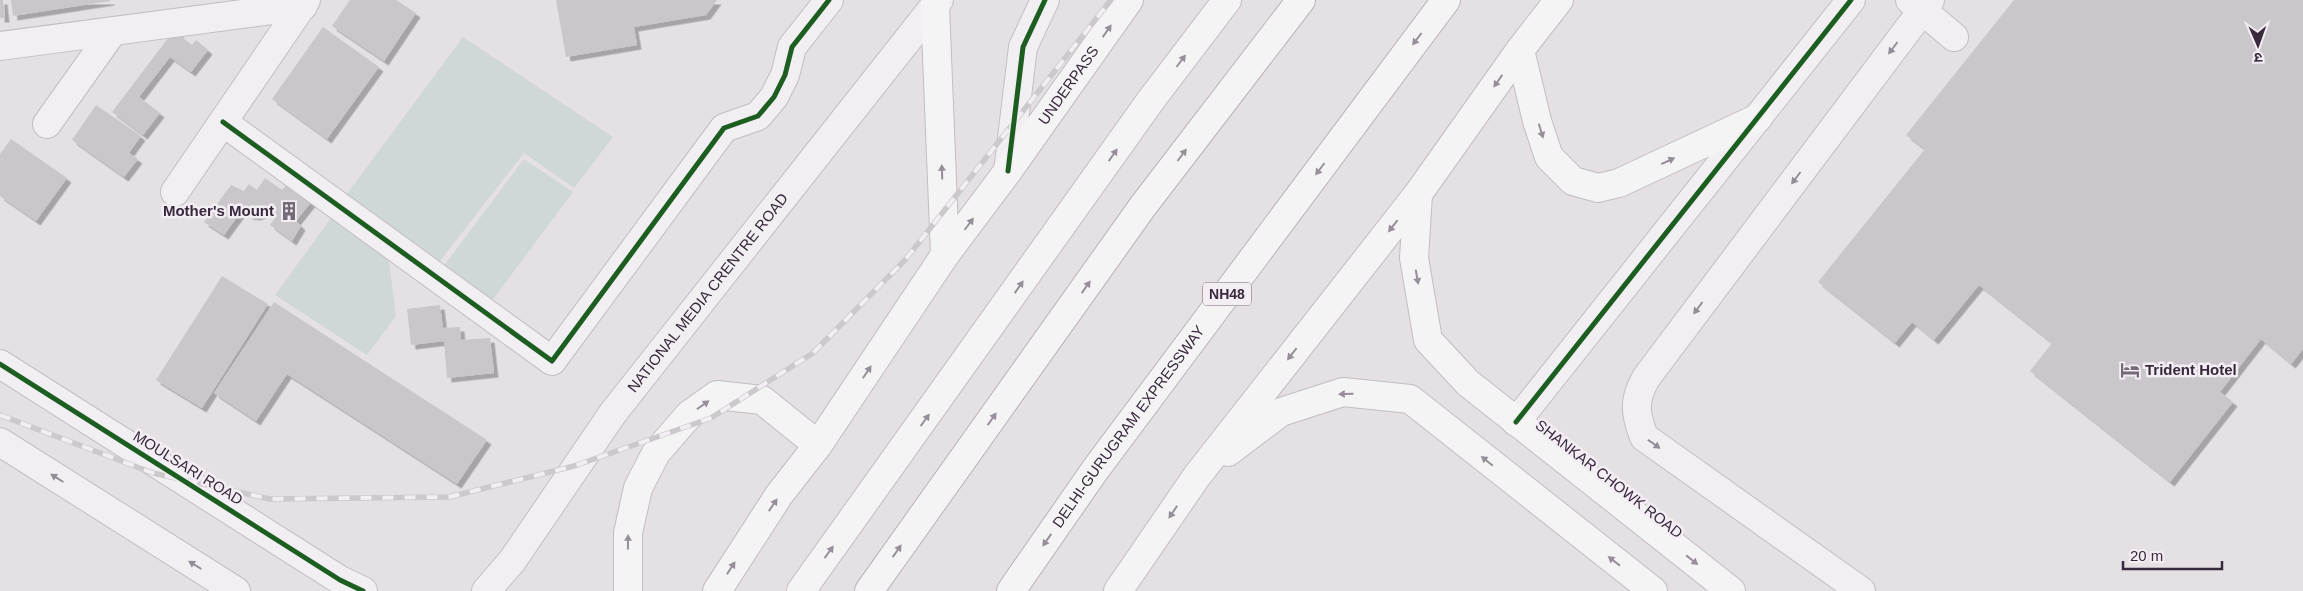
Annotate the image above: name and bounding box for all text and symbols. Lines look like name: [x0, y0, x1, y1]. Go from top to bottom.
north arrow: [2233, 20, 2283, 70]
one-way arrow: [1102, 24, 1112, 38]
one-way arrow: [1412, 32, 1422, 46]
one-way arrow: [1888, 41, 1898, 55]
street label: UNDERPASS: [1035, 43, 1102, 128]
text: उ: [2253, 50, 2263, 66]
one-way arrow: [1175, 55, 1186, 68]
one-way arrow: [1493, 74, 1504, 87]
one-way arrow: [1537, 124, 1545, 139]
one-way arrow: [1108, 148, 1118, 162]
one-way arrow: [1177, 149, 1187, 162]
one-way arrow: [1661, 156, 1675, 164]
one-way arrow: [1314, 162, 1325, 175]
one-way arrow: [937, 163, 945, 179]
one-way arrow: [1790, 171, 1801, 184]
street label: NATIONAL MEDIA CRENTRE ROAD: [624, 190, 791, 395]
building icon: Mother's Mount: [278, 200, 300, 222]
place label: Mother's Mount: [163, 202, 274, 219]
one-way arrow: [964, 217, 974, 231]
one-way arrow: [1387, 220, 1398, 233]
one-way arrow: [1414, 270, 1422, 286]
one-way arrow: [1081, 280, 1091, 293]
one-way arrow: [1014, 281, 1024, 294]
road number: NH48: [1203, 282, 1251, 306]
one-way arrow: [1693, 301, 1703, 315]
street label: DELHI-GURUGRAM EXPRESSWAY: [1049, 322, 1208, 531]
one-way arrow: [1287, 348, 1298, 361]
hotel icon: Trident Hotel: [2119, 359, 2141, 381]
place label: Trident Hotel: [2145, 361, 2237, 378]
one-way arrow: [862, 365, 871, 379]
one-way arrow: [1338, 390, 1354, 398]
one-way arrow: [696, 400, 710, 410]
one-way arrow: [987, 412, 997, 426]
one-way arrow: [919, 414, 930, 427]
street label: SHANKAR CHOWK ROAD: [1532, 416, 1686, 541]
street label: MOULSARI ROAD: [130, 427, 246, 508]
one-way arrow: [1647, 439, 1661, 449]
one-way arrow: [1480, 455, 1493, 466]
one-way arrow: [51, 474, 64, 483]
one-way arrow: [768, 498, 778, 511]
one-way arrow: [1168, 505, 1178, 518]
one-way arrow: [1042, 533, 1052, 546]
one-way arrow: [624, 534, 632, 550]
scale bar: [2123, 538, 2222, 570]
one-way arrow: [824, 545, 834, 558]
one-way arrow: [892, 545, 903, 558]
text: 20 m: [2130, 547, 2163, 564]
one-way arrow: [1685, 554, 1698, 565]
one-way arrow: [1608, 556, 1621, 566]
one-way arrow: [188, 560, 201, 570]
one-way arrow: [727, 562, 736, 575]

